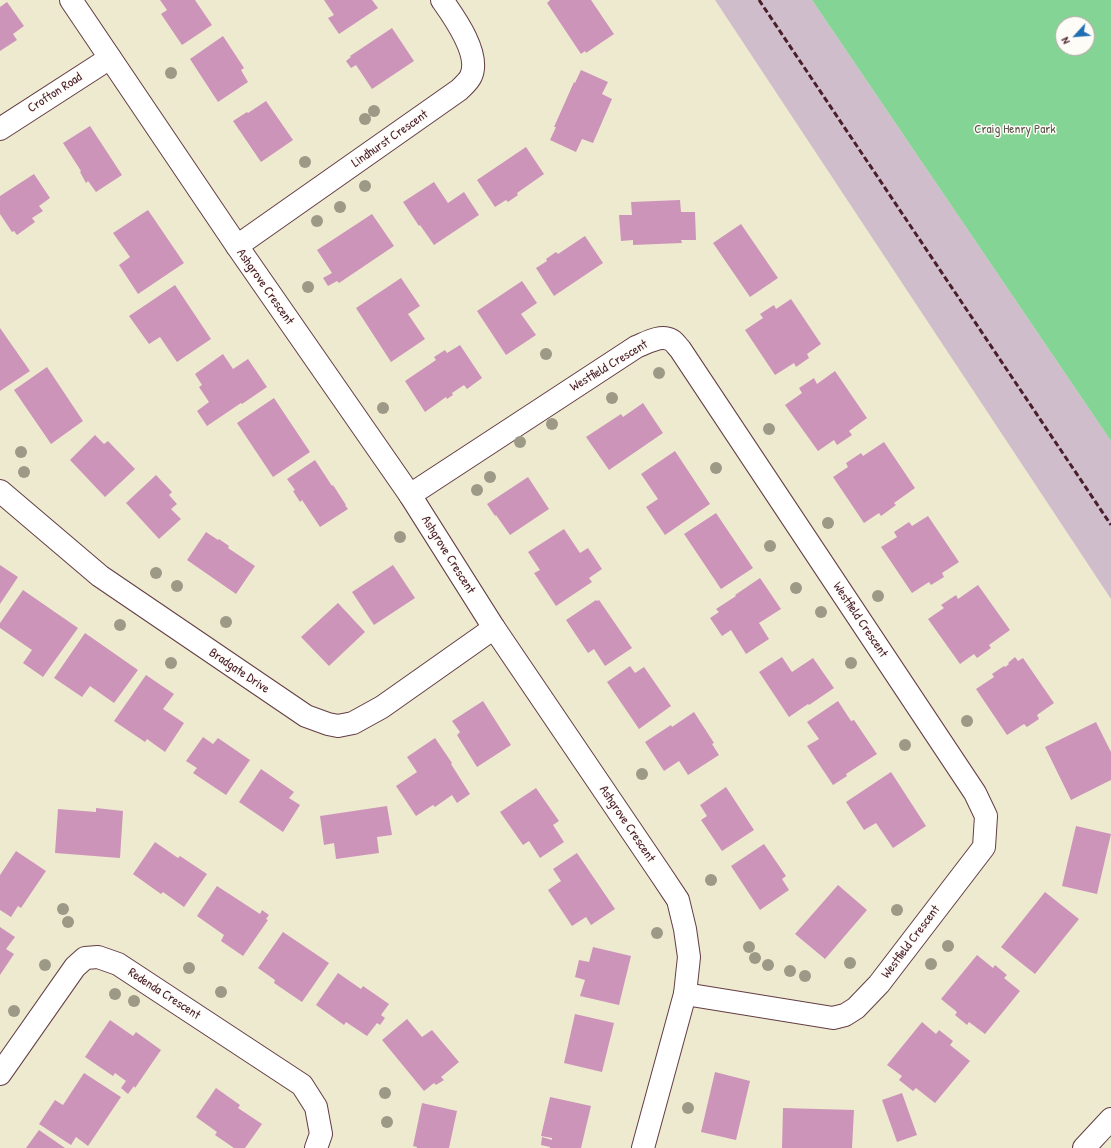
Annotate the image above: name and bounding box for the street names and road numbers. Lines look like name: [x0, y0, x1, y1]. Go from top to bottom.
street label: Crofton Road: [25, 70, 85, 116]
street label: Lindhurst Crescent: [349, 107, 431, 171]
street label: Ashgrove Crescent: [233, 246, 297, 328]
street label: Westfield Crescent: [568, 337, 650, 395]
street label: Ashgrove Crescent: [418, 513, 478, 597]
street label: Westfield Crescent: [829, 579, 891, 661]
street label: Bradgate Drive: [206, 645, 272, 697]
street label: Ashgrove Crescent: [596, 783, 658, 865]
street label: Westfield Crescent: [878, 902, 944, 982]
street label: Redenda Crescent: [125, 965, 203, 1023]

